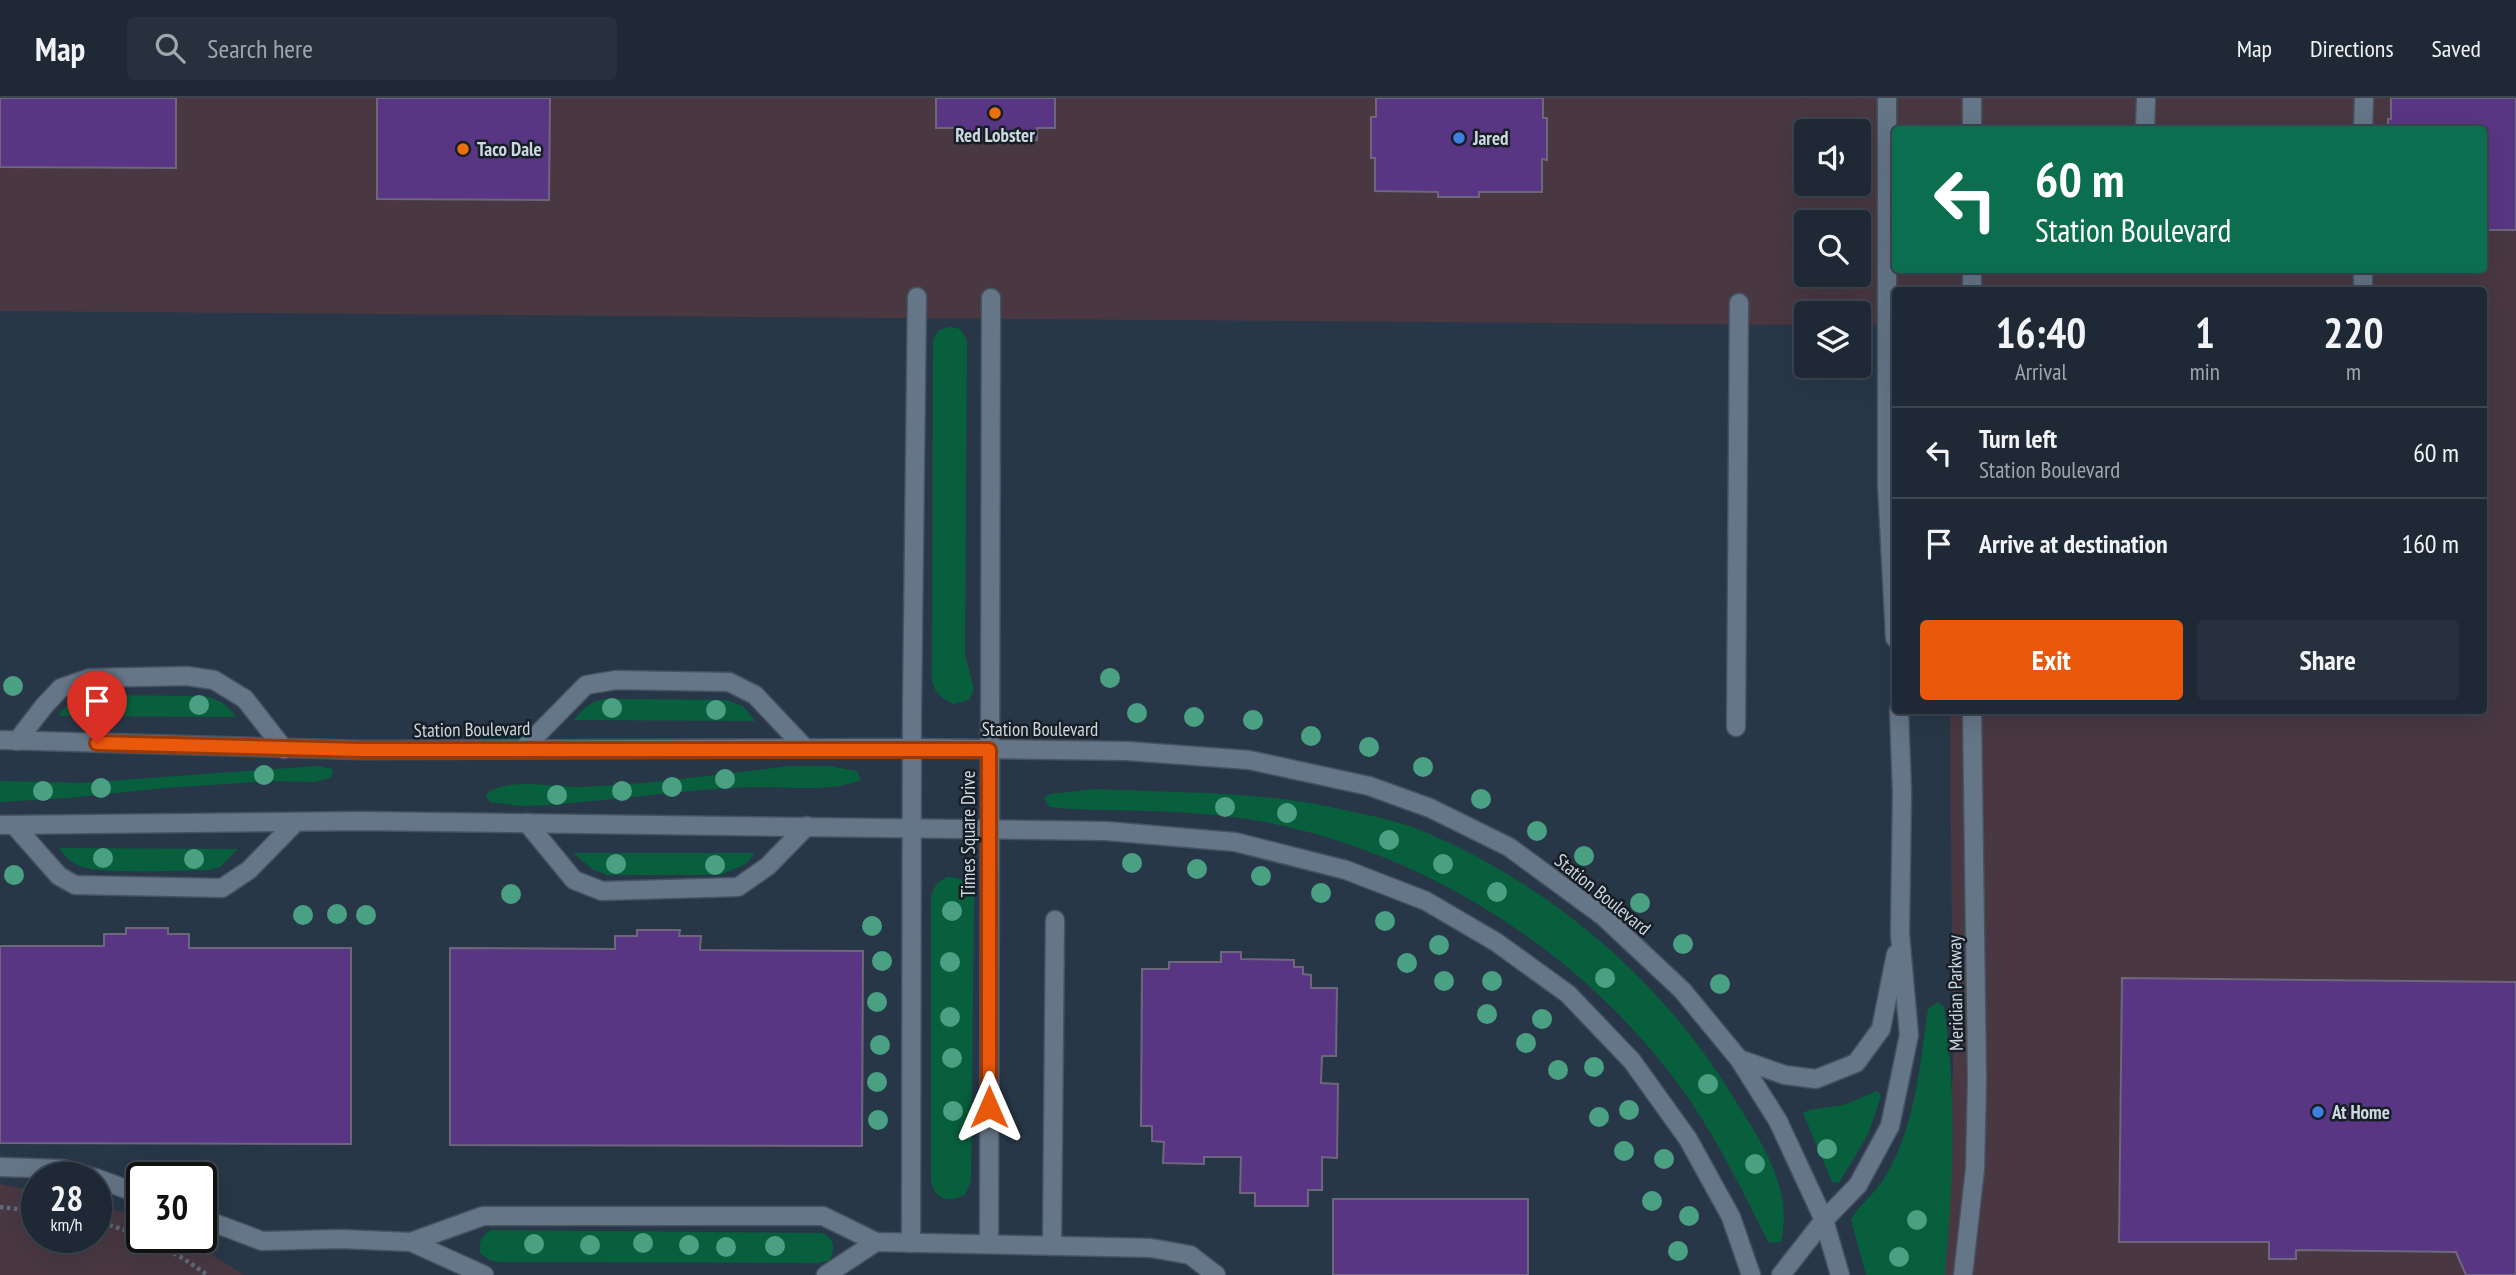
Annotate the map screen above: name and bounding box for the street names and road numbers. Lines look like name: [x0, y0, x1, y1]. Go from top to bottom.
street label: Station Boulevard: [413, 716, 531, 742]
street label: Station Boulevard: [982, 717, 1098, 741]
street label: Times Square Drive: [956, 770, 980, 898]
street label: Station Boulevard: [1550, 848, 1656, 940]
street label: Meridian Parkway: [1942, 934, 1968, 1051]

